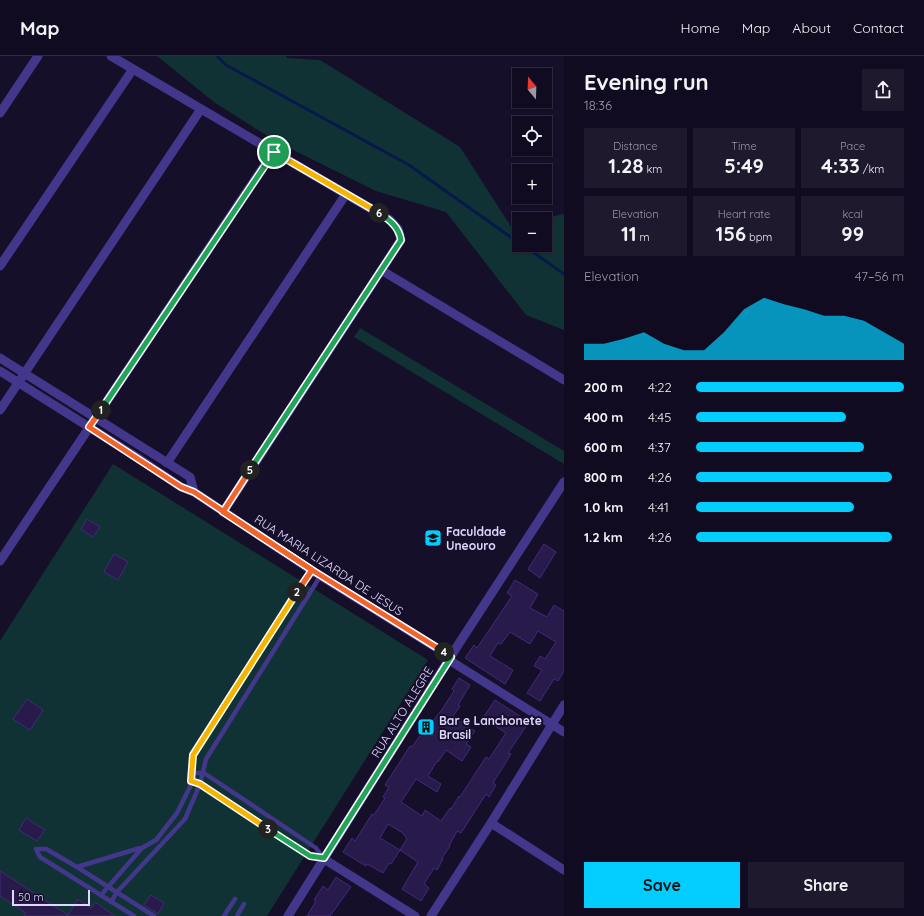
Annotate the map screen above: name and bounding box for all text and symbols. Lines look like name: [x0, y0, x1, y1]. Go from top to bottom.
text: Map: [20, 16, 59, 40]
text: Home: [681, 19, 720, 37]
text: Map: [742, 19, 770, 37]
text: About: [792, 19, 831, 37]
text: Contact: [853, 19, 904, 37]
north arrow: [512, 68, 552, 108]
map controls: [512, 68, 552, 252]
text: Evening run: [584, 68, 709, 96]
button: share: [862, 69, 904, 111]
text: 18:36: [584, 97, 612, 113]
button: locate: [512, 116, 552, 156]
pin: [257, 135, 291, 169]
text: Distance: [613, 139, 657, 153]
text: Time: [731, 139, 757, 153]
text: Pace: [840, 139, 865, 153]
icon: arrive: [263, 141, 285, 163]
text: 1.28: [608, 153, 643, 178]
text: 5:49: [724, 153, 764, 178]
text: 4:33: [821, 153, 860, 178]
text: km: [643, 162, 662, 176]
text: /km: [860, 162, 884, 176]
button: +: [512, 164, 552, 204]
pin: 6: [369, 203, 389, 223]
text: 6: [376, 206, 382, 220]
text: Elevation: [612, 207, 659, 221]
text: Heart rate: [718, 207, 770, 221]
text: kcal: [842, 207, 863, 221]
button: −: [512, 212, 552, 252]
text: 11: [621, 221, 637, 246]
text: 156: [716, 221, 746, 246]
text: 99: [841, 221, 864, 246]
text: m: [637, 230, 650, 244]
text: bpm: [746, 230, 772, 244]
text: Elevation: [584, 268, 639, 284]
text: 47–56 m: [855, 268, 904, 284]
text: 200 m: [584, 379, 623, 395]
text: 4:22: [648, 379, 672, 395]
pin: 1: [91, 400, 111, 420]
text: 1: [99, 403, 103, 417]
text: 400 m: [584, 409, 623, 425]
text: 4:45: [648, 409, 671, 425]
text: 600 m: [584, 439, 623, 455]
text: 4:37: [648, 439, 671, 455]
pin: 5: [240, 460, 260, 480]
text: 5: [247, 463, 253, 477]
text: 800 m: [584, 469, 623, 485]
text: 4:26: [648, 469, 671, 485]
text: 1.0 km: [584, 499, 623, 515]
text: 4:41: [648, 499, 669, 515]
street label: RUA MARIA LIZARDA DE JESUS: [252, 511, 406, 619]
place label: Faculdade Uneouro: [446, 524, 506, 553]
school or university icon: Faculdade Uneouro: [423, 528, 443, 548]
text: 1.2 km: [584, 529, 623, 545]
text: 4:26: [648, 529, 671, 545]
pin: 2: [287, 582, 307, 602]
text: 2: [294, 585, 300, 599]
pin: 4: [434, 642, 454, 662]
text: 4: [441, 645, 447, 659]
street label: RUA ALTO ALEGRE: [368, 664, 436, 760]
place label: Bar e Lanchonete Brasil: [439, 713, 542, 742]
building icon: Bar e Lanchonete Brasil: [416, 717, 436, 737]
pin: 3: [258, 819, 278, 839]
text: 3: [265, 822, 271, 836]
button: Save: [584, 862, 740, 908]
button: Share: [748, 862, 904, 908]
scale bar: [12, 888, 90, 907]
text: 50 m: [18, 890, 44, 904]

